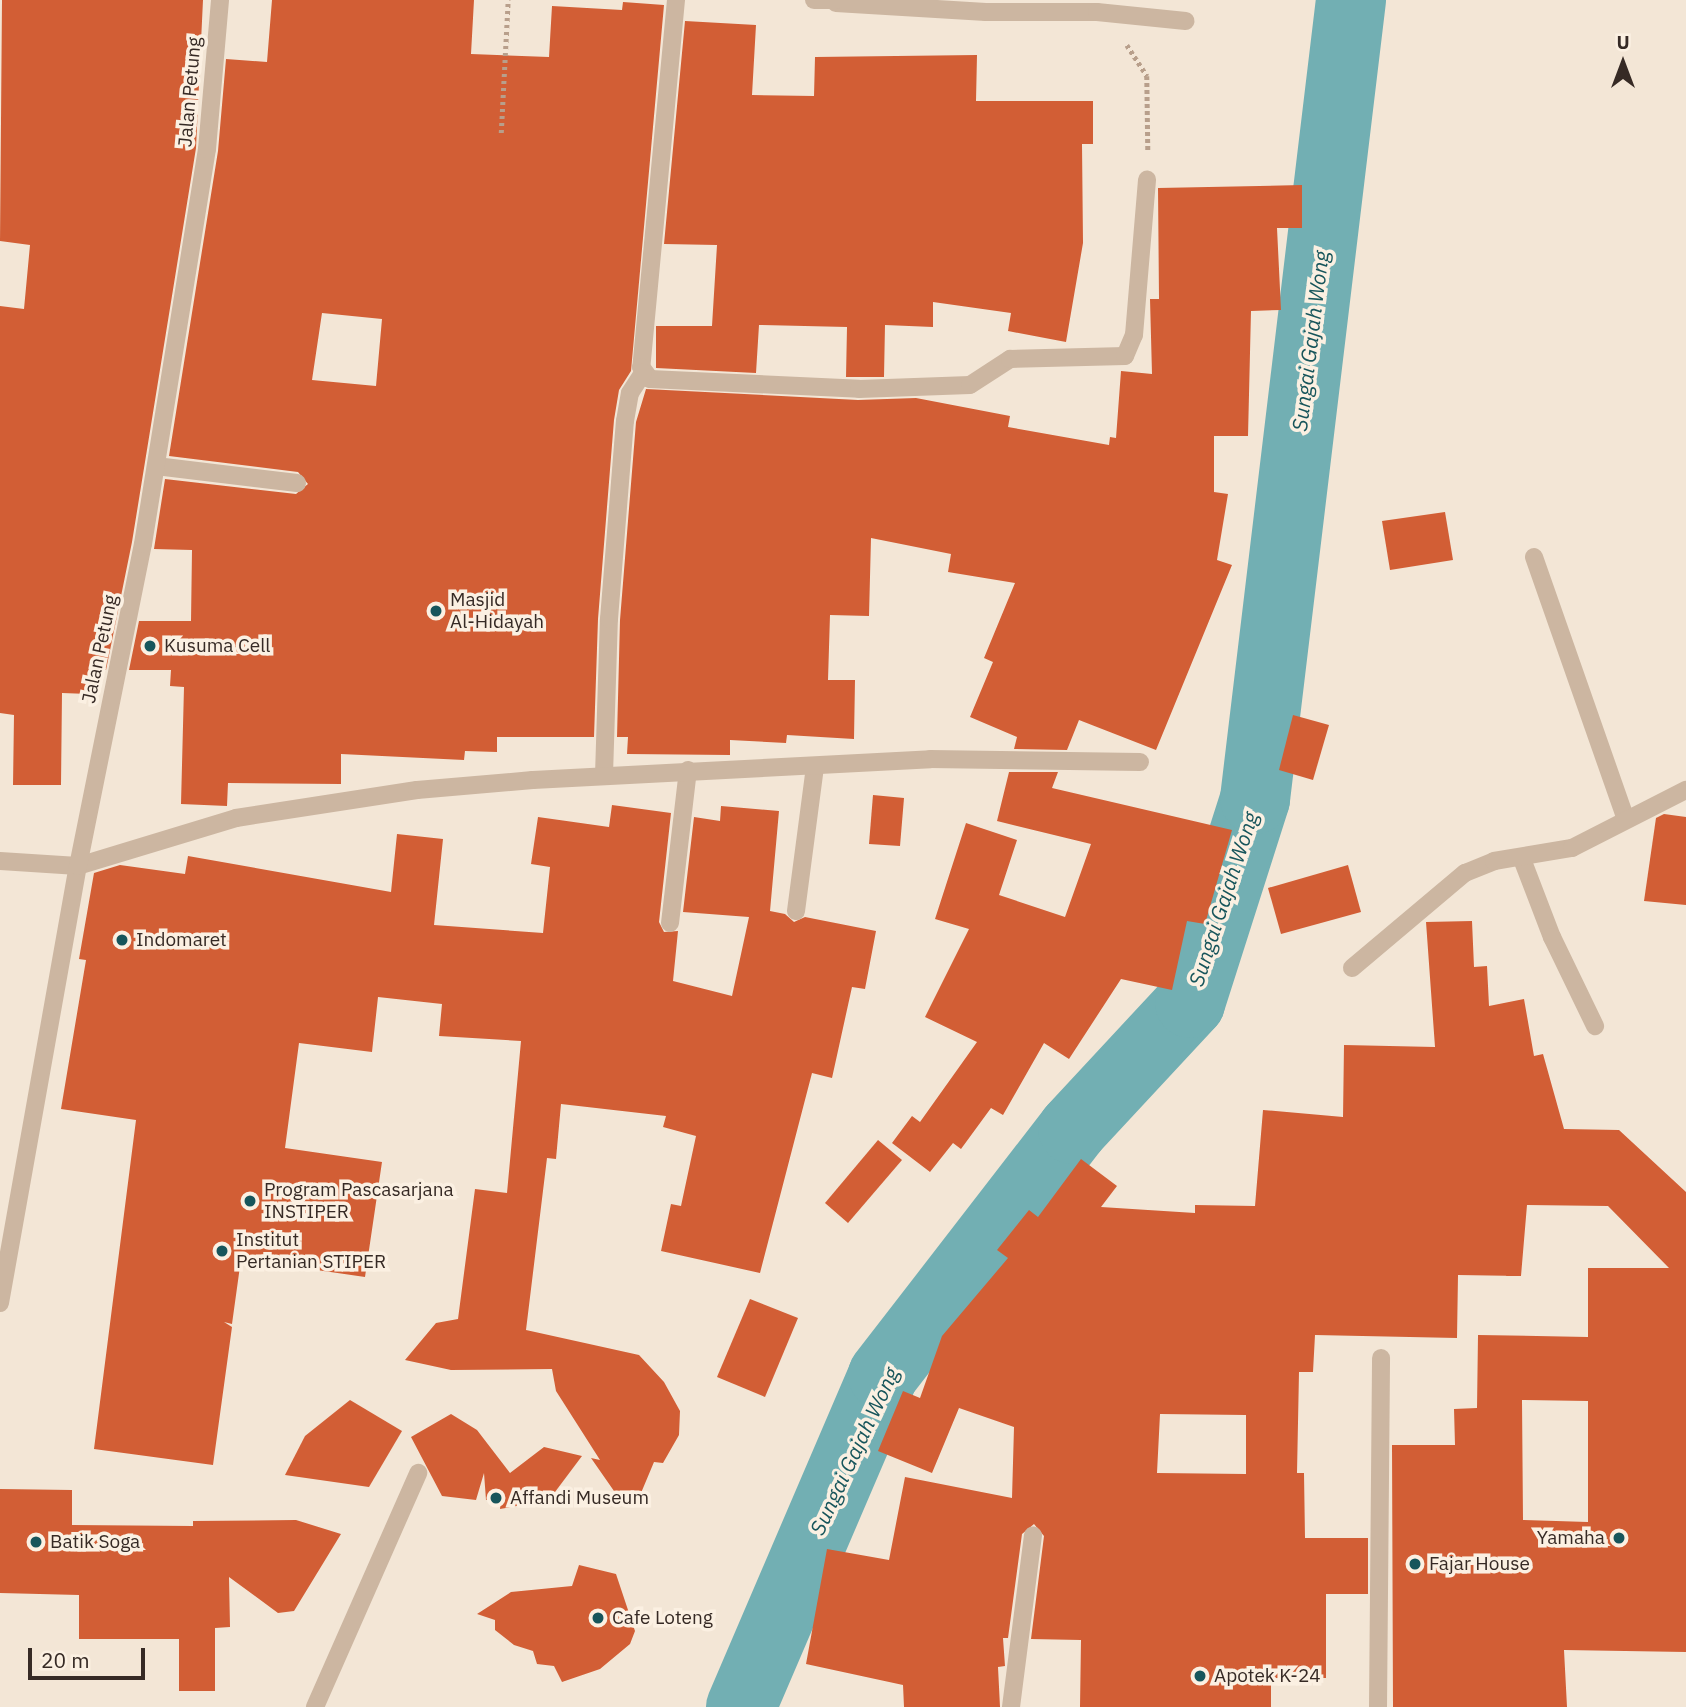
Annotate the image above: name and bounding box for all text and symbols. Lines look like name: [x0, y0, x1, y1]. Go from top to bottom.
north arrow: [1588, 28, 1658, 98]
text: U: [1616, 30, 1630, 54]
street label: Jalan Petung: [174, 36, 206, 148]
water label: Sungai Gajah Wong: [1286, 249, 1334, 433]
place label: Masjid Al-Hidayah: [450, 589, 544, 633]
street label: Jalan Petung: [77, 593, 123, 705]
marker: Masjid Al-Hidayah: [428, 603, 444, 619]
place label: Kusuma Cell: [164, 635, 270, 657]
marker: Kusuma Cell: [142, 638, 158, 654]
water label: Sungai Gajah Wong: [1183, 809, 1263, 989]
place label: Indomaret: [136, 929, 227, 951]
marker: Indomaret: [114, 932, 130, 948]
place label: Program Pascasarjana INSTIPER: [264, 1179, 454, 1223]
marker: Program Pascasarjana INSTIPER: [242, 1193, 258, 1209]
place label: Institut Pertanian STIPER: [236, 1229, 386, 1273]
marker: Institut Pertanian STIPER: [214, 1243, 230, 1259]
water label: Sungai Gajah Wong: [804, 1363, 904, 1539]
place label: Affandi Museum: [510, 1487, 649, 1509]
marker: Affandi Museum: [488, 1490, 504, 1506]
place label: Yamaha: [1537, 1527, 1605, 1549]
marker: Yamaha: [1611, 1530, 1627, 1546]
place label: Batik Soga: [50, 1531, 140, 1553]
marker: Batik Soga: [28, 1534, 44, 1550]
place label: Fajar House: [1429, 1553, 1530, 1575]
marker: Fajar House: [1407, 1556, 1423, 1572]
place label: Cafe Loteng: [612, 1607, 713, 1629]
marker: Cafe Loteng: [590, 1610, 606, 1626]
scale bar: [32, 1634, 149, 1678]
text: 20 m: [41, 1646, 90, 1674]
place label: Apotek K-24: [1214, 1665, 1321, 1687]
marker: Apotek K-24: [1192, 1668, 1208, 1684]

